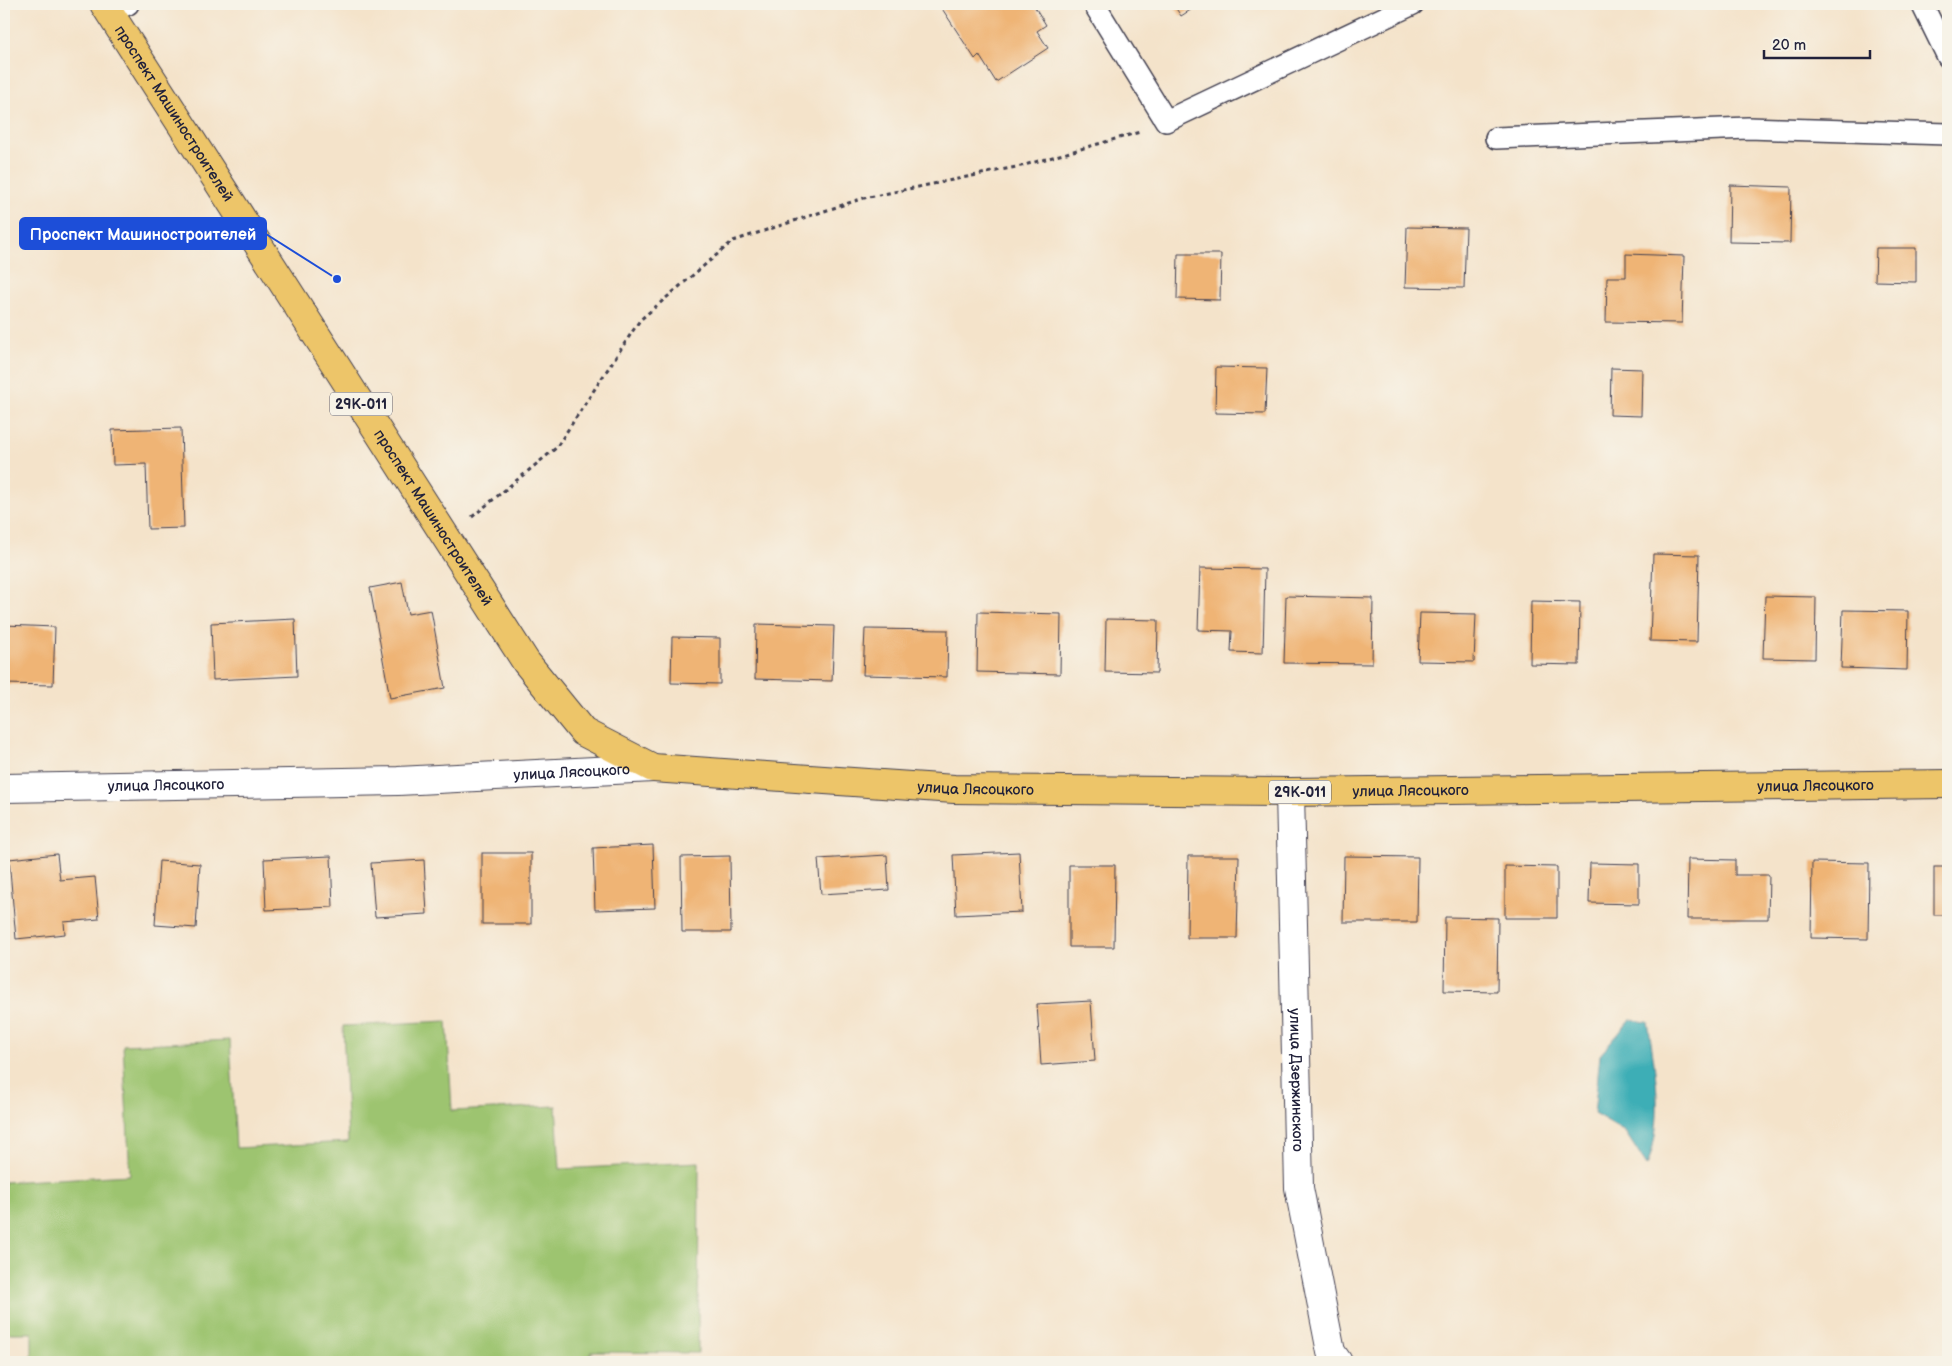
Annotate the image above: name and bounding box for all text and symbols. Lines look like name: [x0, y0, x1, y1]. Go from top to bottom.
street label: проспект Машиностроителей: [111, 22, 238, 205]
scale bar: [1764, 28, 1871, 60]
text: 20 m: [1772, 36, 1806, 55]
callout: Проспект Машиностроителей: [20, 218, 266, 249]
text: Проспект Машиностроителей: [30, 226, 256, 245]
road number: 29К-011: [330, 392, 392, 416]
street label: проспект Машиностроителей: [370, 426, 497, 609]
street label: улица Лясоцкого: [513, 760, 631, 785]
street label: улица Лясоцкого: [108, 775, 225, 796]
street label: улица Лясоцкого: [1757, 775, 1874, 796]
street label: улица Лясоцкого: [917, 777, 1034, 799]
road number: 29К-011: [1269, 780, 1331, 804]
street label: улица Лясоцкого: [1352, 780, 1469, 801]
street label: улица Дзержинского: [1285, 1008, 1308, 1152]

